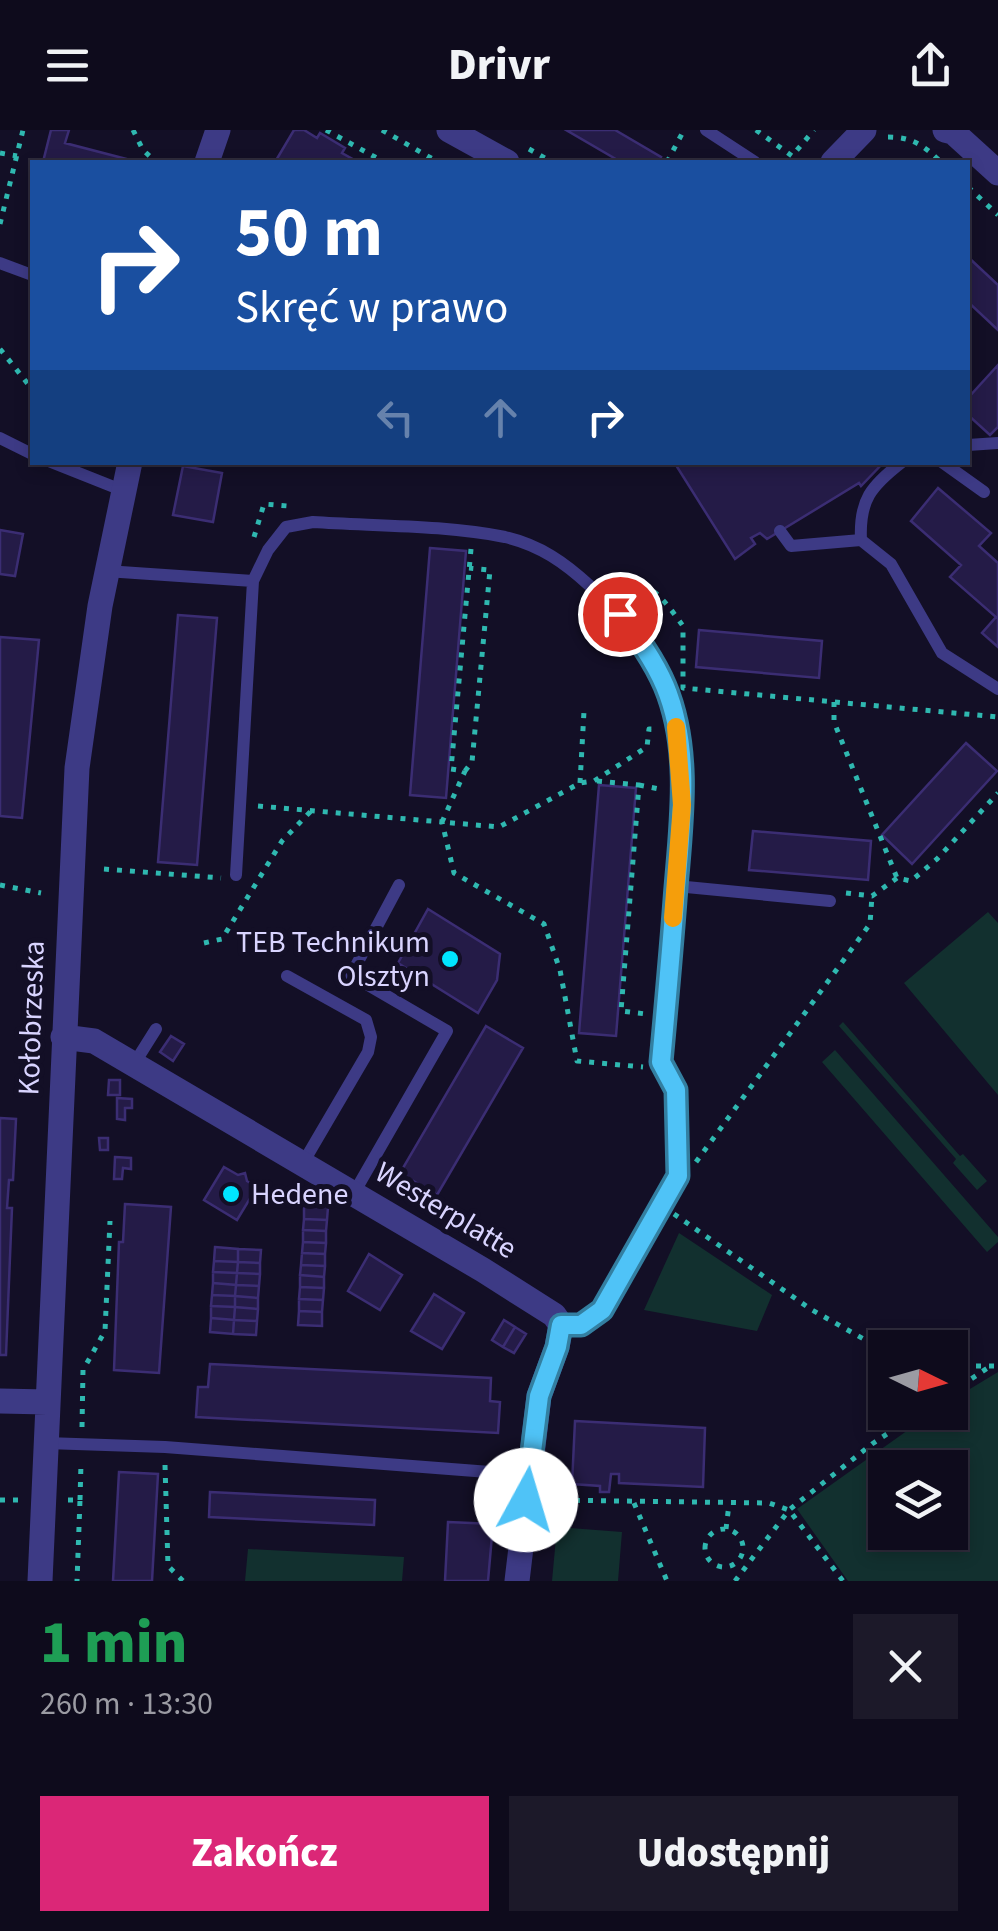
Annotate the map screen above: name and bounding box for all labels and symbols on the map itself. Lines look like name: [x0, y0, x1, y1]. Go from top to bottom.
pin: [578, 572, 663, 657]
place label: TEB Technikum Olsztyn: [236, 921, 430, 998]
street label: Kołobrzeska: [7, 940, 56, 1096]
marker: TEB Technikum Olsztyn: [439, 948, 461, 970]
street label: Westerplatte: [367, 1151, 525, 1270]
place label: Hedene: [251, 1173, 348, 1216]
marker: Hedene: [220, 1183, 242, 1205]
north arrow: [868, 1330, 968, 1430]
position arrow: [474, 1448, 578, 1552]

